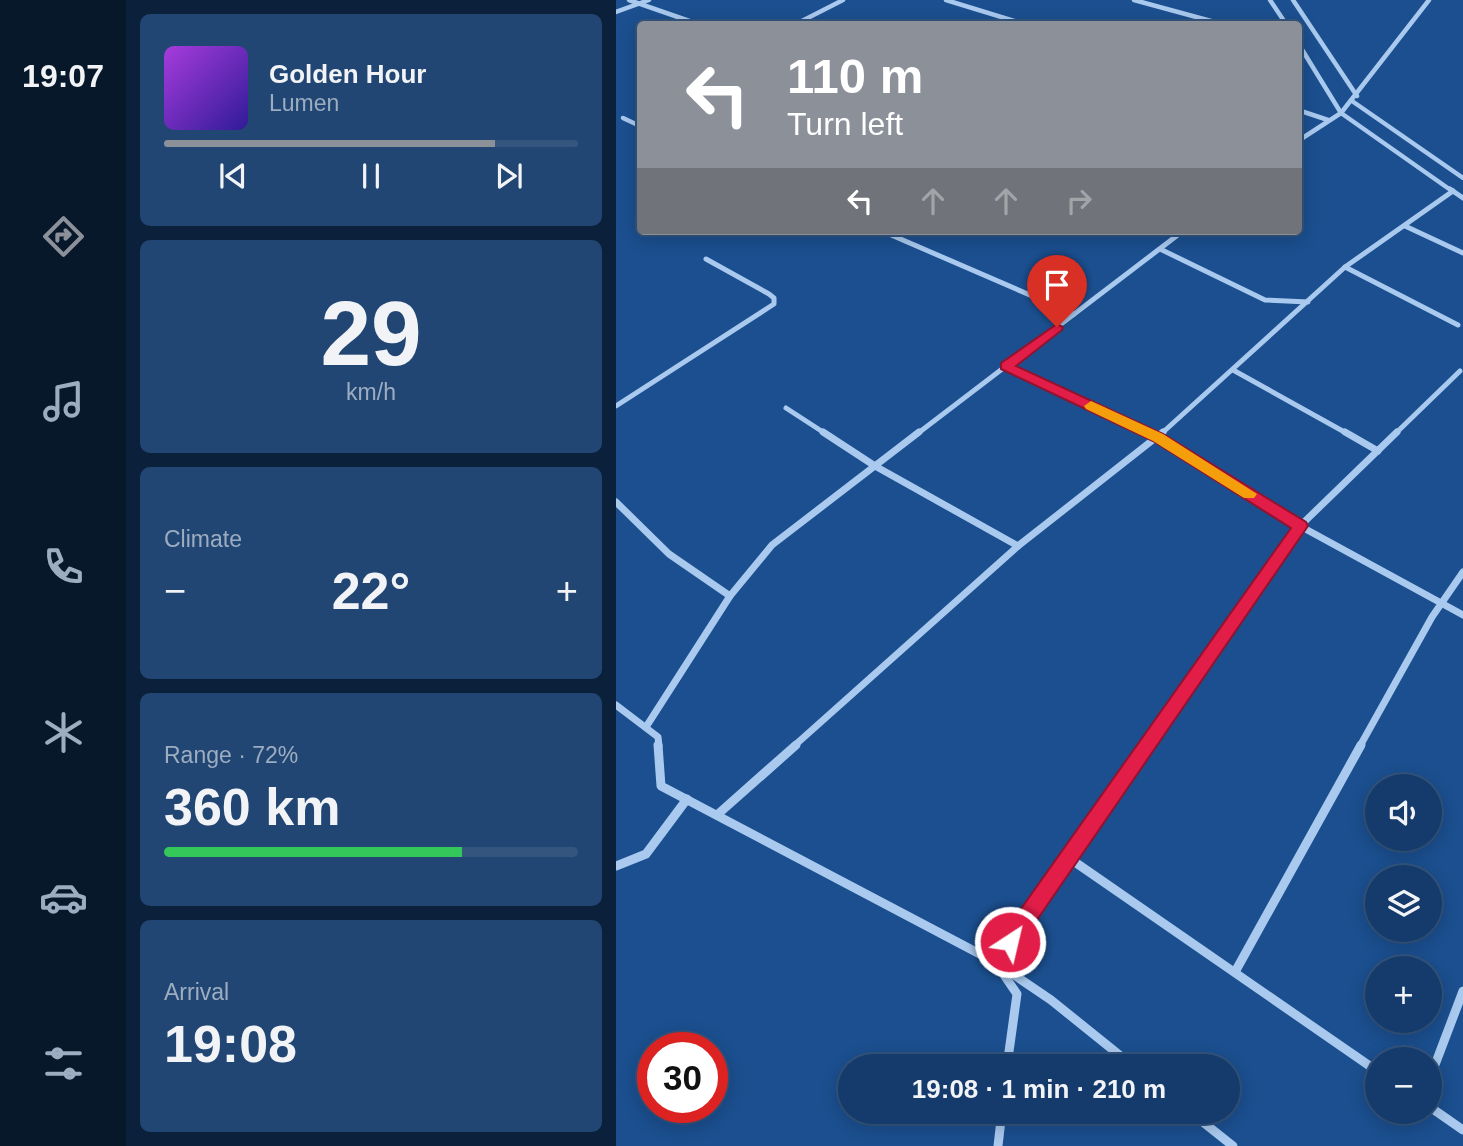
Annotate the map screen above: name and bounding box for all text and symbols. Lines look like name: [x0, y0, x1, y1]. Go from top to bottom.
icon: left: [672, 49, 763, 140]
text: 110 m: [787, 49, 923, 103]
text: 19:07: [22, 58, 104, 94]
text: Golden Hour: [269, 59, 426, 89]
text: Lumen: [269, 90, 339, 116]
text: Turn left: [787, 106, 903, 142]
icon: previous: [214, 157, 252, 195]
icon: pause: [352, 157, 390, 195]
icon: next: [490, 157, 528, 195]
icon: left: [841, 182, 879, 220]
icon: ahead: [914, 182, 952, 220]
icon: ahead: [987, 182, 1025, 220]
icon: right: [1060, 182, 1098, 220]
icon: directions: [39, 212, 88, 261]
pin: [1027, 255, 1087, 327]
icon: arrive: [1038, 266, 1076, 304]
text: 29: [320, 283, 422, 384]
icon: music: [39, 377, 88, 426]
text: km/h: [346, 379, 396, 405]
text: Climate: [164, 526, 242, 552]
icon: phone: [39, 542, 88, 591]
text: 22°: [332, 562, 410, 620]
text: −: [164, 570, 186, 612]
text: +: [556, 570, 578, 612]
icon: climate: [39, 708, 88, 757]
text: Range · 72%: [164, 742, 298, 768]
map controls: [1365, 774, 1442, 1124]
button: sound: [1365, 774, 1442, 851]
text: 360 km: [164, 778, 340, 836]
button: layers: [1365, 865, 1442, 942]
icon: car: [39, 873, 88, 922]
position arrow: [973, 905, 1047, 979]
button: +: [1365, 956, 1442, 1033]
text: Arrival: [164, 979, 229, 1005]
text: 19:08: [164, 1015, 297, 1073]
speed limit sign: 30: [637, 1032, 728, 1123]
icon: filters: [39, 1039, 88, 1088]
button: −: [1365, 1047, 1442, 1124]
text: 19:08 · 1 min · 210 m: [912, 1074, 1166, 1104]

